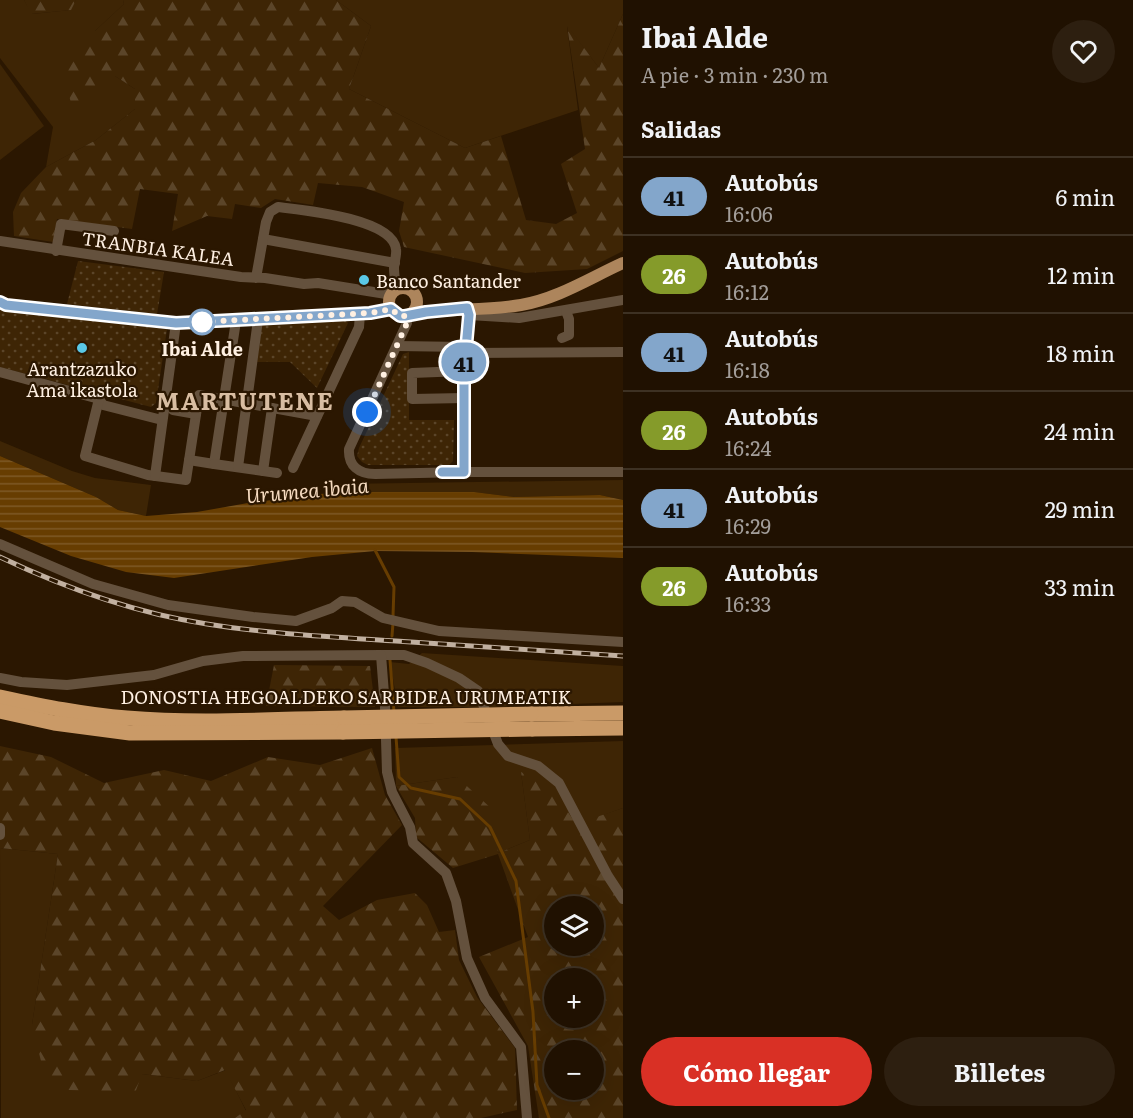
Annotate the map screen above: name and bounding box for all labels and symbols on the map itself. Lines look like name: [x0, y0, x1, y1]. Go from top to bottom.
street label: TRANBIA KALEA: [80, 224, 236, 272]
place label: Banco Santander: [376, 267, 521, 294]
marker: Banco Santander: [357, 273, 371, 287]
marker: Ibai Alde: [189, 309, 215, 335]
place label: Ibai Alde: [161, 335, 243, 362]
marker: Arantzazuko Ama ikastola: [75, 341, 89, 355]
line badge: 41: [437, 342, 491, 382]
place label: Arantzazuko Ama ikastola: [26, 355, 138, 403]
district label: MARTUTENE: [156, 382, 334, 417]
your location: [352, 397, 382, 427]
water label: Urumea ibaia: [244, 469, 370, 509]
street label: DONOSTIA HEGOALDEKO SARBIDEA URUMEATIK: [121, 683, 572, 710]

